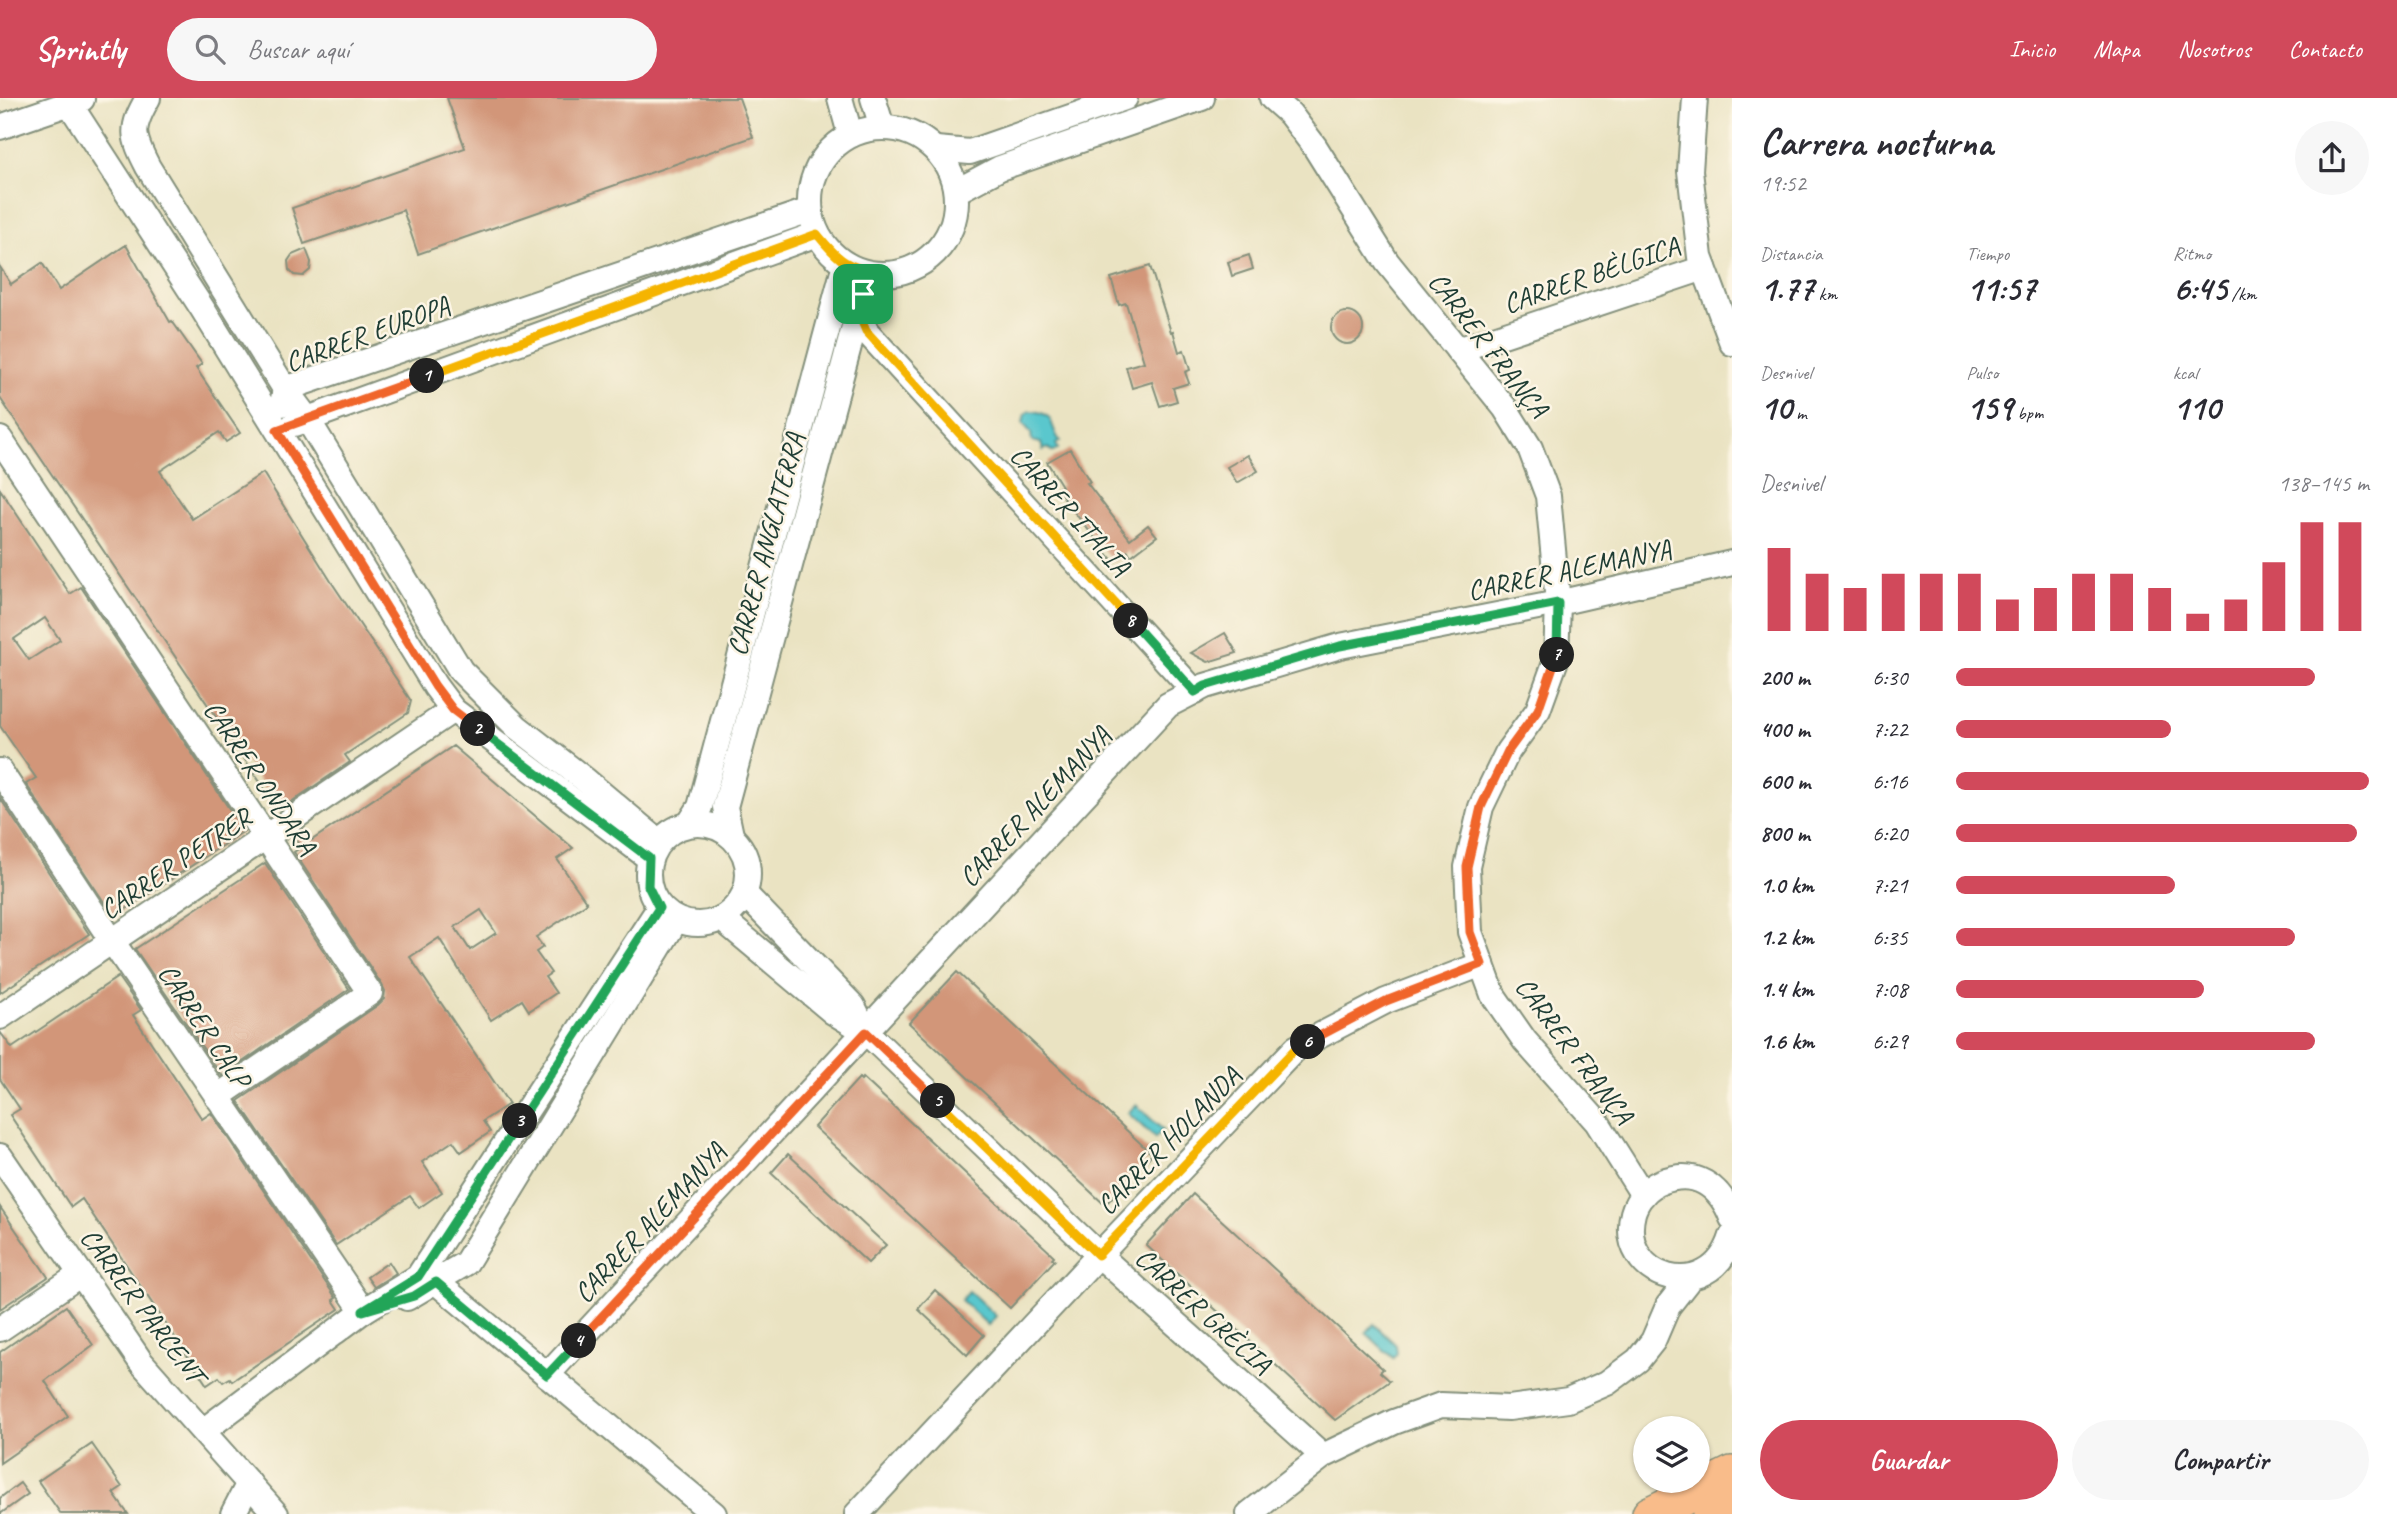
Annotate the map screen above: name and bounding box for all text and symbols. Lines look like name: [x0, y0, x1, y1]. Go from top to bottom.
search box: [167, 18, 657, 81]
text: Sprintly: [35, 28, 125, 70]
icon: search: [191, 30, 229, 68]
text: Buscar aquí: [247, 33, 349, 66]
text: Inicio: [2009, 34, 2055, 64]
text: Mapa: [2093, 34, 2140, 64]
text: Nosotros: [2178, 34, 2250, 64]
text: Contacto: [2288, 34, 2362, 64]
text: Carrera nocturna: [1760, 119, 1993, 166]
button: share: [2295, 121, 2369, 195]
text: 19:52: [1760, 169, 1806, 198]
street label: CARRER BÈLGICA: [1499, 228, 1685, 321]
text: Distancia: [1760, 242, 1822, 266]
text: Tiempo: [1966, 242, 2009, 266]
text: Ritmo: [2173, 242, 2211, 266]
pin: [833, 264, 893, 324]
street label: CARRER FRANÇA: [1420, 265, 1558, 426]
text: 1.77: [1760, 266, 1814, 311]
text: 11:57: [1966, 266, 2036, 311]
text: 6:45: [2173, 266, 2227, 311]
icon: arrive: [844, 275, 882, 313]
text: km: [1814, 282, 1837, 306]
text: /km: [2227, 282, 2256, 306]
street label: CARRER EUROPA: [280, 287, 455, 379]
pin: 1: [410, 358, 444, 394]
text: Desnivel: [1760, 361, 1812, 385]
text: Pulso: [1966, 361, 1998, 385]
text: kcal: [2173, 361, 2198, 385]
text: 1: [422, 363, 431, 387]
text: 10: [1760, 385, 1792, 430]
text: 159: [1966, 385, 2013, 430]
text: 110: [2173, 385, 2220, 430]
text: m: [1792, 401, 1807, 425]
text: bpm: [2013, 401, 2043, 425]
street label: CARRER ANGLATERRA: [719, 428, 812, 659]
street label: CARRER ITALIA: [1003, 438, 1139, 584]
text: Desnivel: [1760, 469, 1822, 498]
text: 138–145 m: [2278, 469, 2369, 498]
street label: CARRER ALEMANYA: [1464, 531, 1675, 608]
pin: 8: [1114, 603, 1148, 638]
text: 8: [1126, 608, 1135, 632]
pin: 7: [1540, 638, 1574, 672]
text: 7: [1552, 642, 1561, 666]
text: 200 m: [1760, 663, 1810, 692]
text: 6:30: [1872, 663, 1908, 692]
street label: CARRER ONDARA: [196, 694, 325, 862]
pin: 2: [461, 712, 496, 746]
text: 400 m: [1760, 715, 1810, 744]
text: 7:22: [1872, 715, 1908, 744]
text: 2: [473, 716, 482, 740]
street label: CARRER ALEMANYA: [951, 718, 1118, 894]
text: 600 m: [1760, 767, 1810, 796]
text: 6:16: [1872, 767, 1908, 796]
street label: CARRER PETRER: [93, 798, 260, 927]
text: 800 m: [1760, 819, 1810, 848]
text: 6:20: [1872, 819, 1908, 848]
text: 1.0 km: [1760, 871, 1814, 900]
text: 7:21: [1872, 871, 1908, 900]
text: 1.2 km: [1760, 923, 1814, 952]
text: 6:35: [1872, 923, 1908, 952]
street label: CARRER CALP: [151, 957, 261, 1097]
street label: CARRER FRANÇA: [1507, 970, 1642, 1133]
text: 1.4 km: [1760, 975, 1814, 1004]
text: 7:08: [1872, 975, 1908, 1004]
pin: 6: [1290, 1024, 1326, 1060]
text: 1.6 km: [1760, 1027, 1814, 1056]
text: 6:29: [1872, 1027, 1908, 1056]
text: 6: [1303, 1029, 1312, 1053]
street label: CARRER HOLANDA: [1089, 1058, 1249, 1222]
pin: 5: [920, 1084, 956, 1118]
text: 5: [933, 1088, 942, 1112]
pin: 3: [503, 1104, 538, 1138]
text: 3: [515, 1108, 524, 1132]
street label: CARRER ALEMANYA: [566, 1134, 733, 1310]
street label: CARRER PARCENT: [73, 1221, 217, 1396]
street label: CARRER GRÈCIA: [1128, 1240, 1280, 1382]
pin: 4: [562, 1324, 596, 1358]
text: 4: [574, 1328, 583, 1352]
map controls: [1633, 1416, 1710, 1493]
button: layers: [1633, 1416, 1710, 1493]
button: Guardar: [1760, 1420, 2058, 1500]
button: Compartir: [2072, 1420, 2369, 1500]

